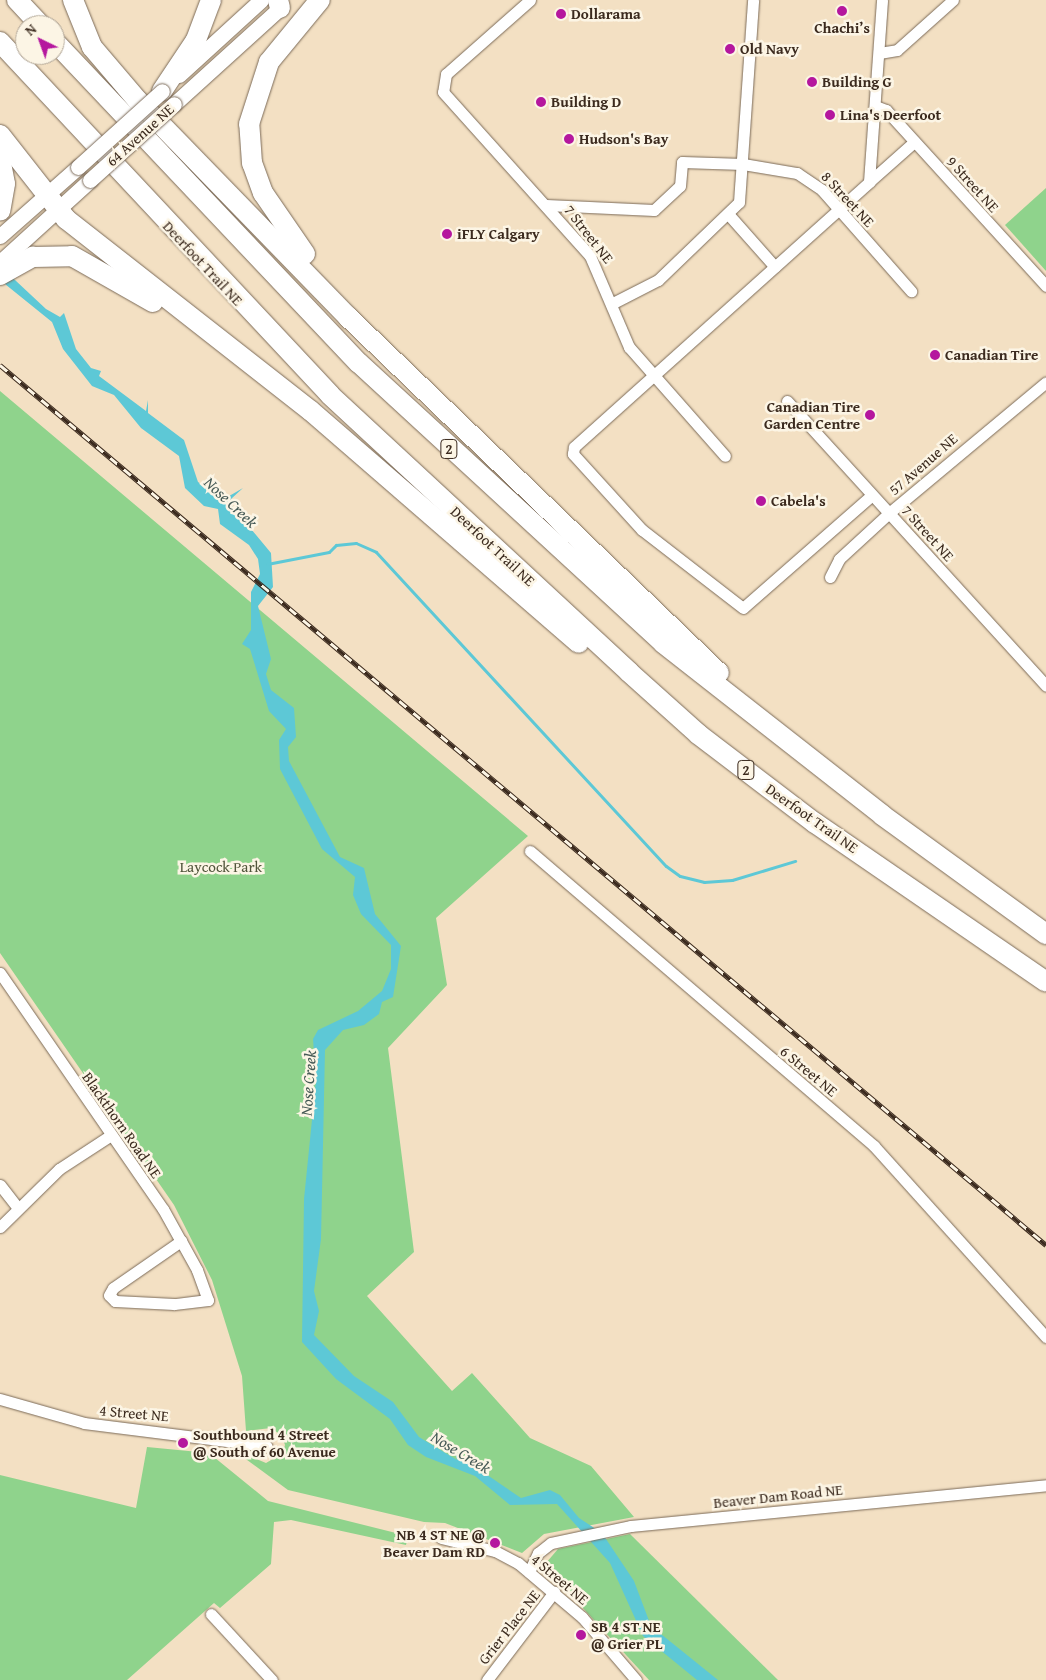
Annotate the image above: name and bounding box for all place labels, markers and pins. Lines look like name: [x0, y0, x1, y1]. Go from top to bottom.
place label: Dollarama: [571, 5, 641, 23]
marker: Chachi’s: [836, 5, 848, 17]
marker: Dollarama: [555, 8, 567, 20]
place label: Chachi’s: [814, 19, 870, 37]
place label: Old Navy: [740, 40, 799, 58]
marker: Old Navy: [724, 43, 736, 55]
place label: Building G: [822, 73, 892, 91]
marker: Building G: [806, 76, 818, 88]
place label: Building D: [551, 93, 621, 111]
marker: Building D: [535, 96, 547, 108]
place label: Lina's Deerfoot: [840, 106, 941, 124]
marker: Lina's Deerfoot: [824, 109, 836, 121]
place label: Hudson's Bay: [579, 130, 668, 148]
marker: Hudson's Bay: [563, 133, 575, 145]
place label: iFLY Calgary: [457, 225, 540, 243]
marker: iFLY Calgary: [441, 228, 453, 240]
place label: Canadian Tire: [945, 346, 1038, 364]
marker: Canadian Tire: [929, 349, 941, 361]
place label: Canadian Tire Garden Centre: [764, 397, 860, 432]
marker: Canadian Tire Garden Centre: [864, 409, 876, 421]
place label: Cabela's: [771, 492, 826, 510]
marker: Cabela's: [755, 495, 767, 507]
place label: Southbound 4 Street @ South of 60 Avenue: [193, 1425, 336, 1460]
marker: Southbound 4 Street @ South of 60 Avenue: [177, 1437, 189, 1449]
place label: NB 4 ST NE @ Beaver Dam RD: [383, 1525, 485, 1560]
marker: NB 4 ST NE @ Beaver Dam RD: [489, 1537, 501, 1549]
place label: SB 4 ST NE @ Grier PL: [591, 1617, 663, 1652]
marker: SB 4 ST NE @ Grier PL: [575, 1629, 587, 1641]

